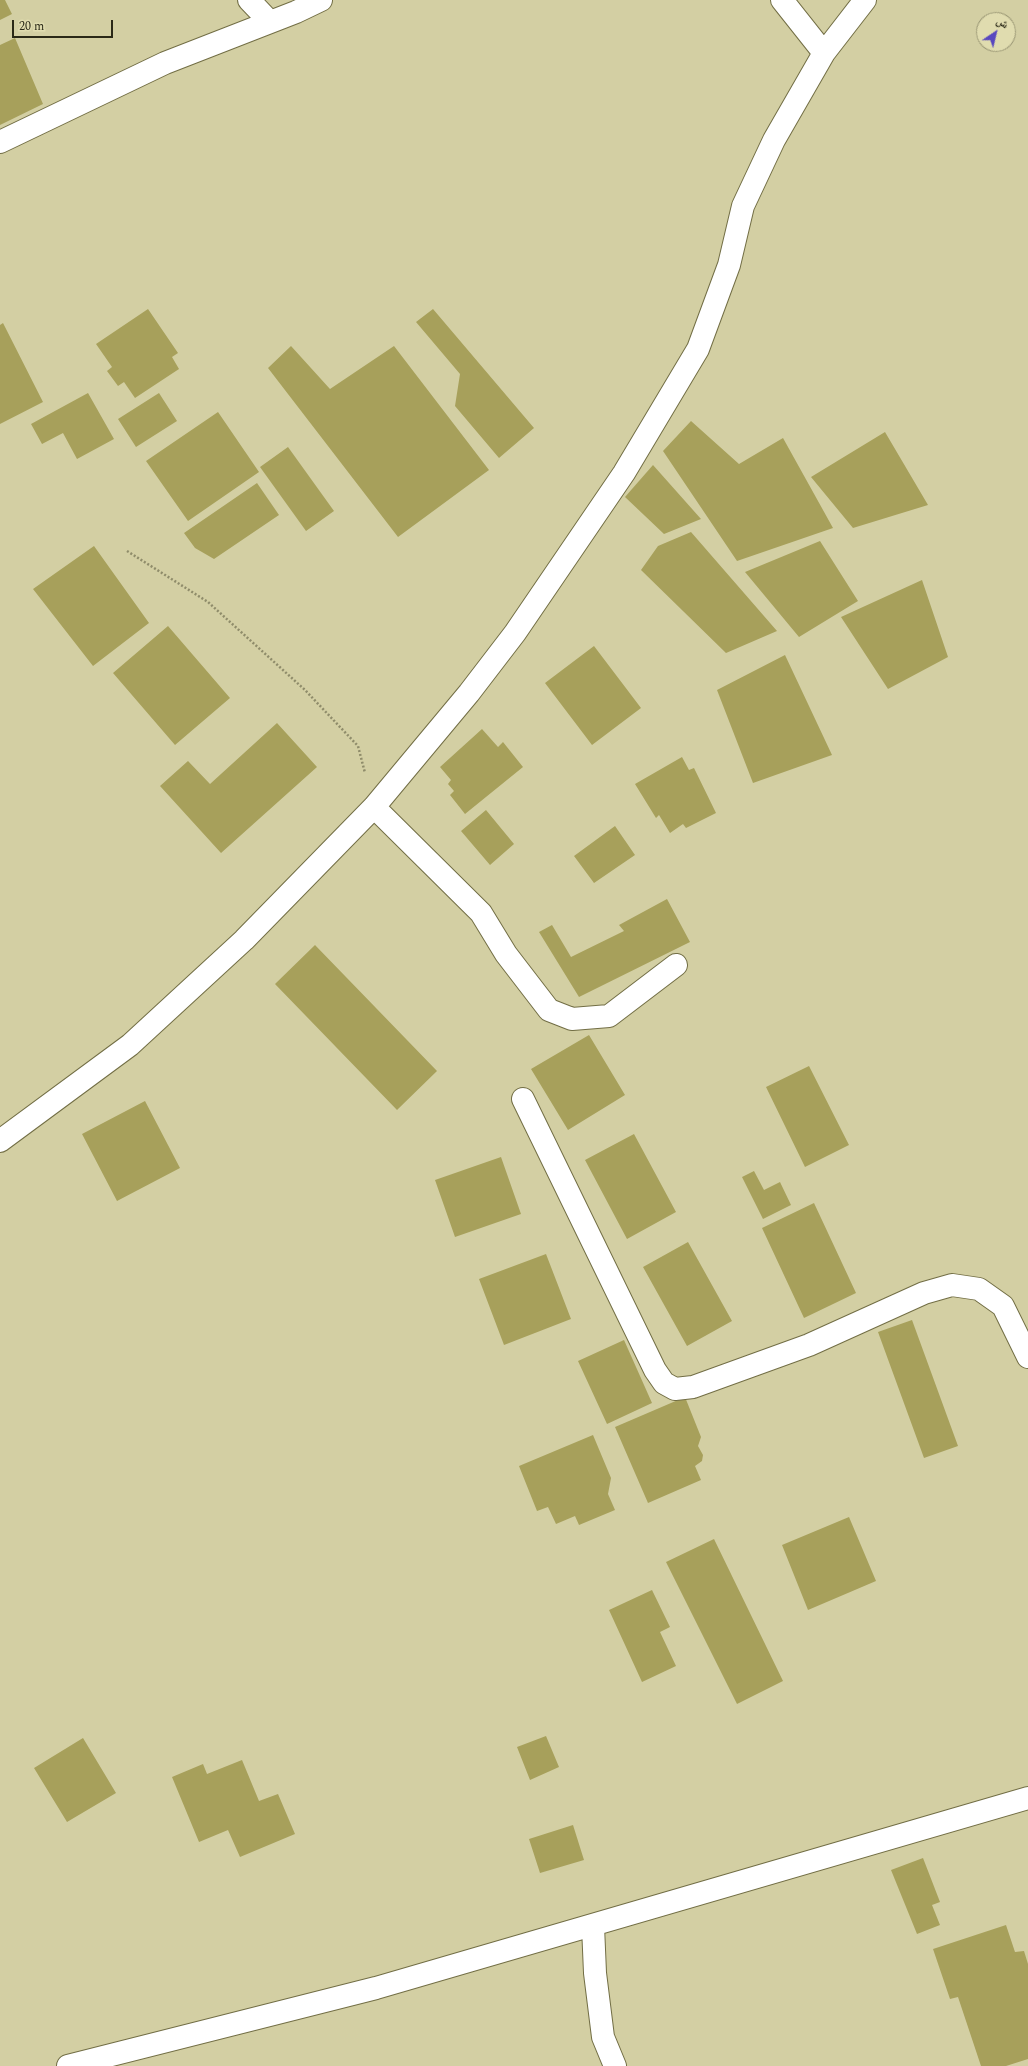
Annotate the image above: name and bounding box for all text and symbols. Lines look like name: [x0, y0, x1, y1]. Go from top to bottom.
scale bar: [14, 12, 115, 38]
north arrow: [976, 12, 1016, 52]
text: ش: [993, 12, 1012, 33]
text: 20 m: [19, 17, 44, 36]

